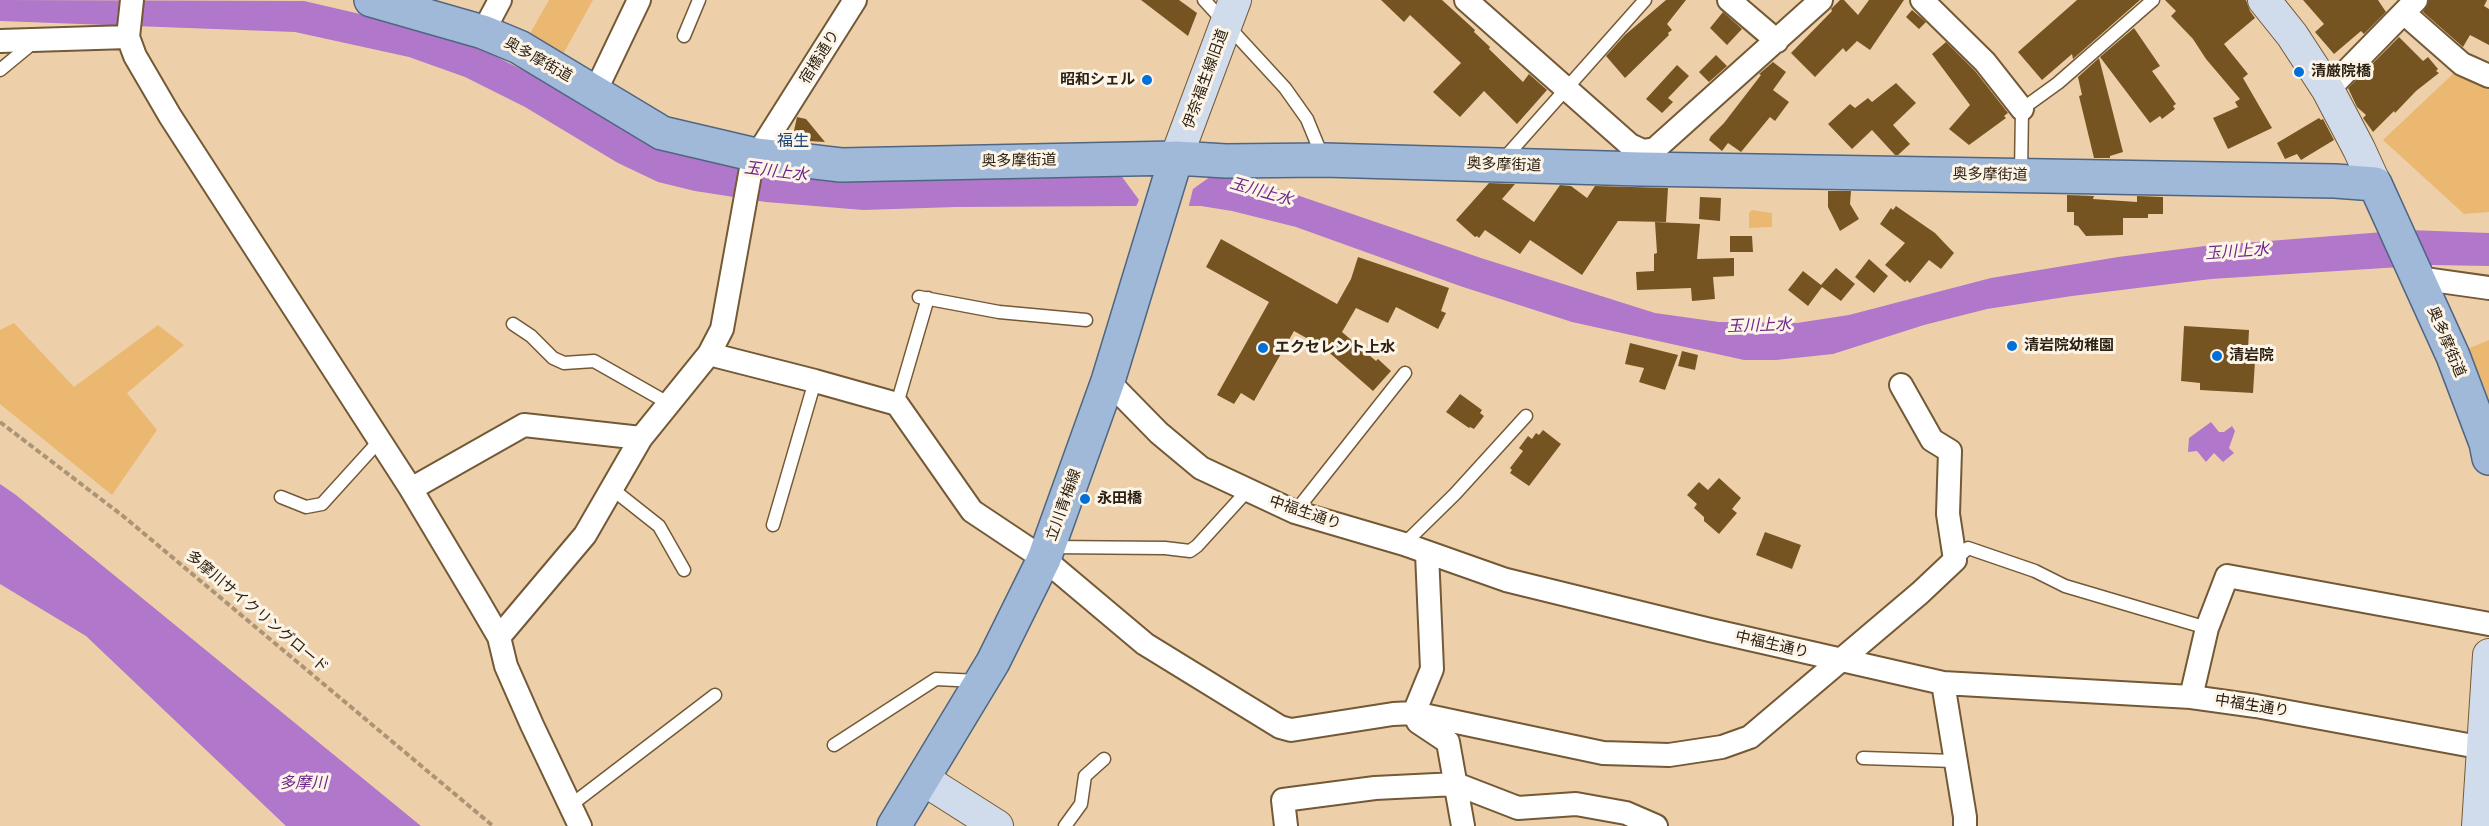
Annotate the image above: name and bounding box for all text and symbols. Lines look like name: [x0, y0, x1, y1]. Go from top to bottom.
street label: 宿橋通り: [796, 27, 844, 87]
street label: 伊奈福生線旧道: [1180, 27, 1232, 131]
street label: 奥多摩街道: [501, 34, 575, 86]
place label: 清厳院橋: [2311, 63, 2371, 81]
marker: 清厳院橋: [2292, 65, 2306, 79]
place label: 昭和シェル: [1060, 71, 1135, 89]
marker: 昭和シェル: [1140, 73, 1154, 87]
district label: 福生: [777, 132, 809, 152]
street label: 奥多摩街道: [981, 151, 1057, 171]
street label: 奥多摩街道: [1466, 155, 1542, 175]
water label: 玉川上水: [743, 159, 809, 185]
street label: 奥多摩街道: [1952, 165, 2028, 185]
water label: 玉川上水: [1228, 174, 1294, 210]
water label: 玉川上水: [2204, 240, 2270, 264]
street label: 奥多摩街道: [2423, 304, 2469, 380]
water label: 玉川上水: [1727, 315, 1791, 337]
place label: 清岩院幼稚園: [2024, 337, 2114, 355]
place label: エクセレント上水: [1275, 339, 1395, 357]
marker: 清岩院幼稚園: [2005, 339, 2019, 353]
marker: エクセレント上水: [1256, 341, 1270, 355]
place label: 清岩院: [2229, 347, 2274, 365]
marker: 清岩院: [2210, 349, 2224, 363]
street label: 立川青梅線: [1043, 467, 1085, 543]
place label: 永田橋: [1097, 490, 1142, 508]
marker: 永田橋: [1078, 492, 1092, 506]
street label: 中福生通り: [1267, 492, 1343, 534]
street label: 多摩川サイクリングロード: [182, 547, 332, 677]
street label: 中福生通り: [1733, 628, 1811, 662]
street label: 中福生通り: [2214, 691, 2290, 721]
water label: 多摩川: [279, 774, 327, 794]

